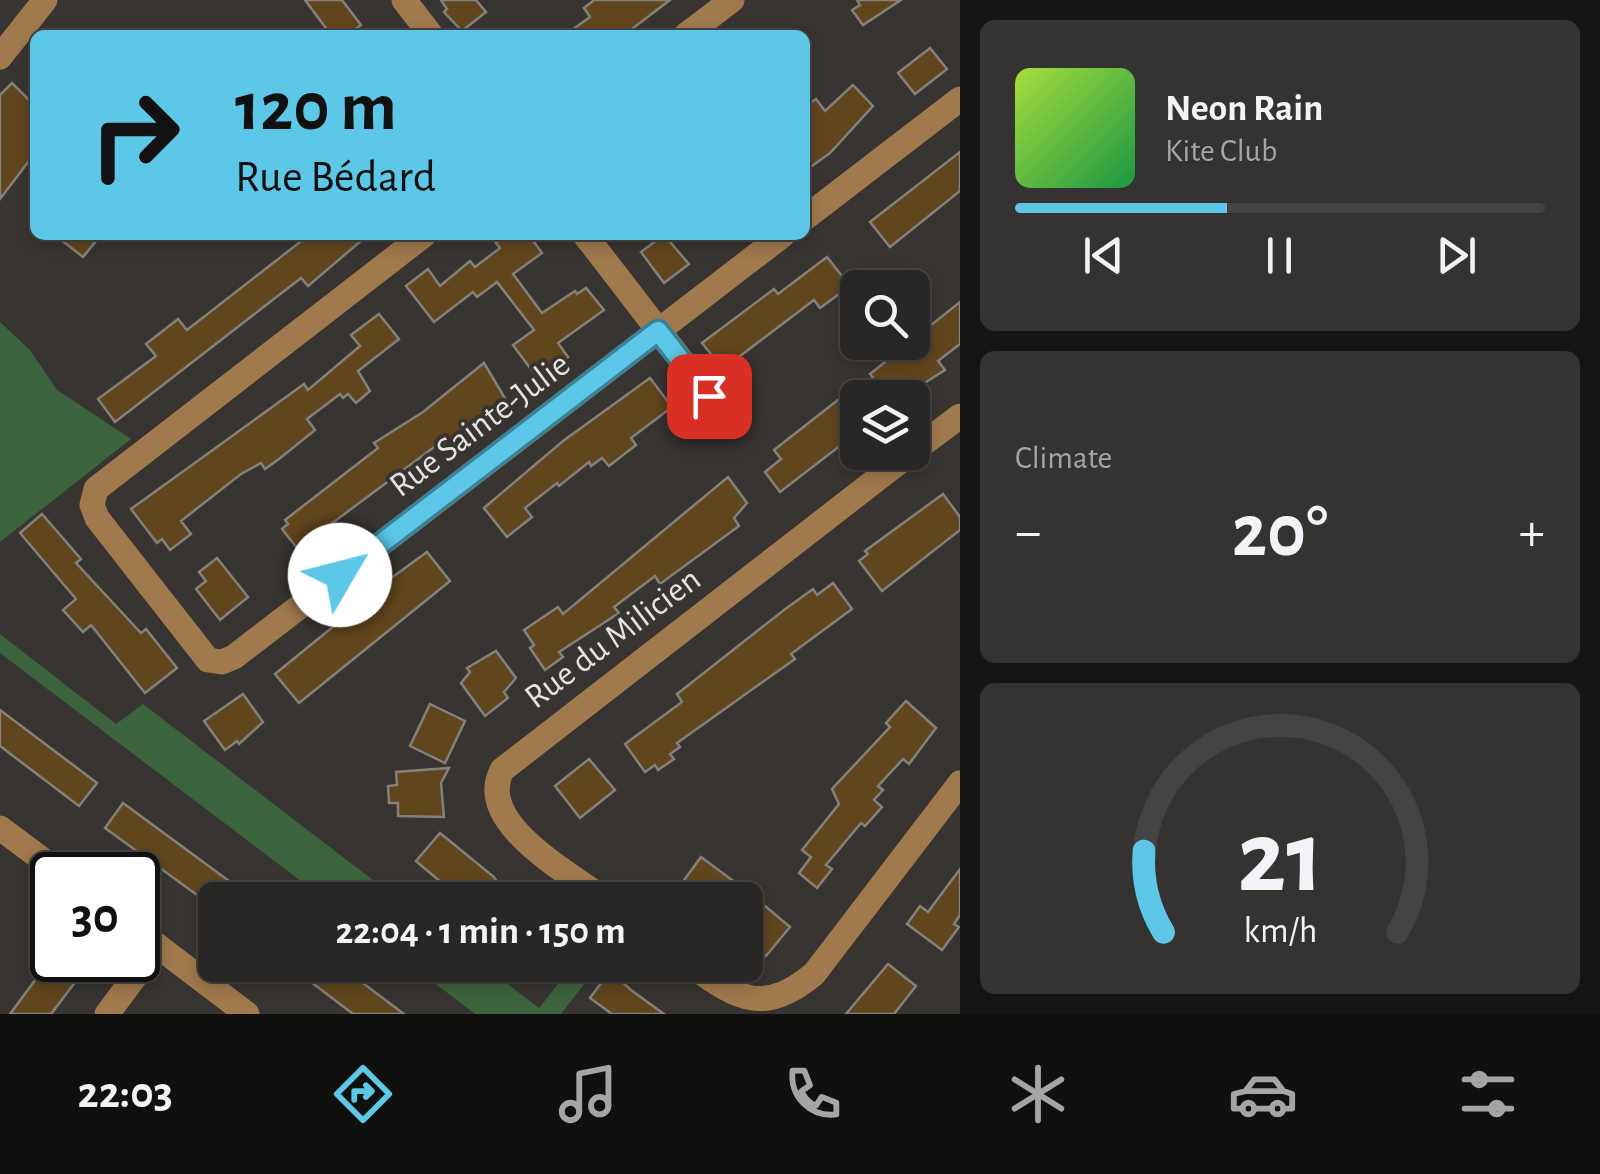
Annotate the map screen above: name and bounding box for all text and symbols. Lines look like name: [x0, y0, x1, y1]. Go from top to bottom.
icon: right: [70, 70, 200, 200]
text: 120 m: [235, 73, 397, 143]
text: Neon Rain: [1165, 90, 1323, 128]
text: Kite Club: [1165, 135, 1277, 167]
text: Rue Bédard: [235, 155, 436, 200]
icon: previous: [1076, 228, 1131, 283]
icon: pause: [1252, 228, 1307, 283]
icon: next: [1429, 228, 1484, 283]
map controls: [840, 270, 930, 470]
button: search: [840, 270, 930, 360]
street label: Rue Sainte-Julie: [383, 347, 576, 504]
pin: [667, 354, 752, 439]
icon: arrive: [682, 369, 737, 424]
button: layers: [840, 380, 930, 470]
text: Climate: [1015, 442, 1112, 474]
text: 20°: [1232, 495, 1328, 570]
text: −: [1015, 505, 1041, 560]
text: +: [1519, 505, 1545, 560]
position arrow: [288, 523, 392, 627]
street label: Rue du Milicien: [519, 561, 707, 715]
text: 21: [1237, 807, 1323, 911]
speed limit sign: 30: [30, 852, 160, 982]
text: 22:04 · 1 min · 150 m: [335, 913, 626, 951]
text: km/h: [1243, 913, 1317, 949]
icon: directions: [328, 1059, 398, 1129]
icon: music: [553, 1059, 623, 1129]
icon: phone: [778, 1059, 848, 1129]
icon: climate: [1003, 1059, 1073, 1129]
icon: car: [1228, 1059, 1298, 1129]
icon: filters: [1453, 1059, 1523, 1129]
text: 22:03: [77, 1071, 173, 1116]

